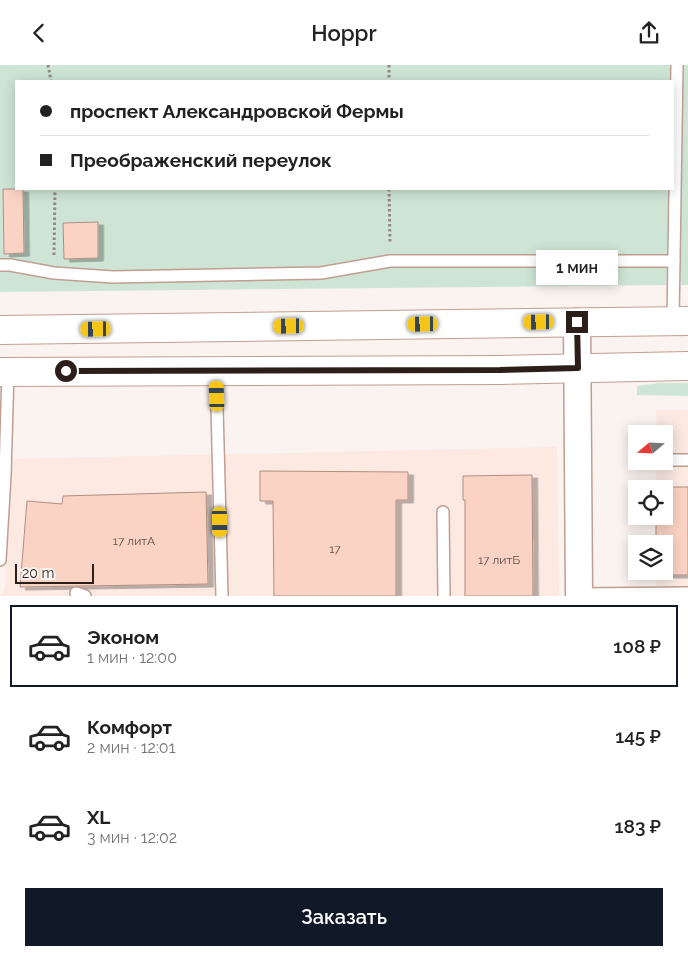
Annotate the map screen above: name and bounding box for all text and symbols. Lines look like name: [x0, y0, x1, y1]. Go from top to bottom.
icon: back: [25, 19, 53, 47]
icon: share: [635, 19, 663, 47]
text: Hoppr: [311, 20, 377, 46]
text: проспект Александровской Фермы: [70, 100, 404, 122]
text: Преображенский переулок: [70, 149, 332, 171]
callout: 1 мин: [536, 249, 618, 285]
text: 1 мин: [556, 258, 598, 277]
route end: [566, 311, 588, 333]
car: [523, 314, 554, 330]
car: [407, 316, 438, 332]
car: [273, 318, 304, 334]
car: [80, 321, 111, 337]
route start: [55, 360, 77, 382]
car: [208, 381, 225, 411]
north arrow: [628, 425, 672, 470]
map controls: [628, 425, 673, 580]
button: locate: [628, 480, 673, 525]
car: [212, 507, 227, 537]
house number: 17 литА: [113, 534, 155, 548]
button: layers: [628, 535, 673, 580]
house number: 17: [329, 542, 341, 556]
house number: 17 литБ: [478, 553, 520, 567]
scale bar: [15, 561, 94, 584]
text: 20 m: [22, 565, 54, 581]
icon: car: [27, 624, 72, 669]
text: Эконом: [87, 626, 159, 648]
text: 108 ₽: [613, 635, 661, 657]
text: 1 мин · 12:00: [87, 648, 177, 667]
icon: car: [27, 714, 72, 759]
text: Комфорт: [87, 716, 172, 738]
text: 145 ₽: [615, 725, 661, 747]
text: 2 мин · 12:01: [87, 738, 175, 757]
icon: car: [27, 804, 72, 849]
text: XL: [87, 806, 110, 828]
text: 183 ₽: [615, 815, 661, 837]
text: 3 мин · 12:02: [87, 828, 177, 847]
button: Заказать: [25, 888, 663, 946]

